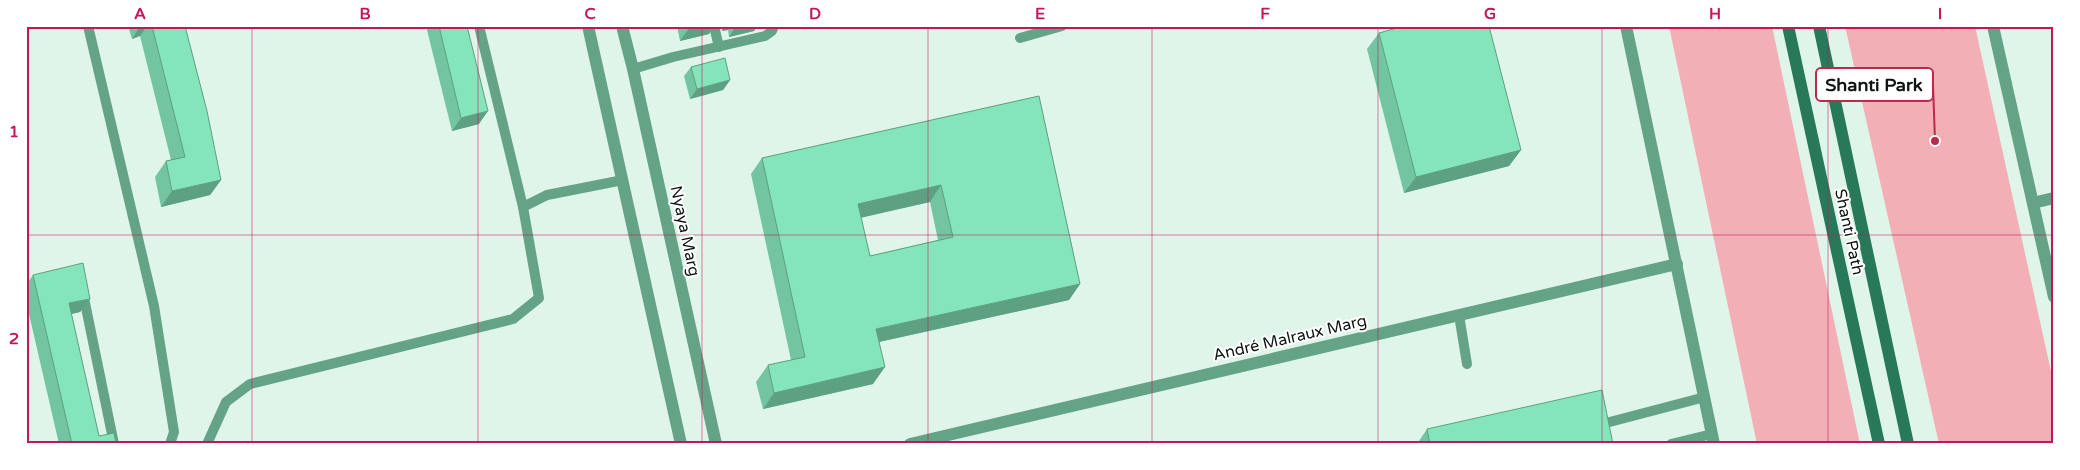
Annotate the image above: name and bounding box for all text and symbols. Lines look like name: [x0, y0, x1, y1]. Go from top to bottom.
text: A: [134, 4, 146, 24]
text: B: [359, 4, 371, 24]
text: C: [584, 4, 596, 24]
text: D: [809, 4, 821, 24]
text: E: [1035, 4, 1045, 24]
text: F: [1260, 4, 1270, 24]
text: G: [1484, 4, 1496, 24]
text: H: [1709, 4, 1721, 24]
text: I: [1938, 4, 1942, 24]
callout: Shanti Park: [1816, 68, 1933, 101]
text: Shanti Park: [1825, 74, 1923, 96]
text: 1: [9, 122, 19, 142]
street label: Nyaya Marg: [666, 184, 704, 278]
street label: Shanti Path: [1830, 187, 1868, 277]
street label: André Malraux Marg: [1211, 311, 1369, 365]
text: 2: [9, 329, 19, 349]

